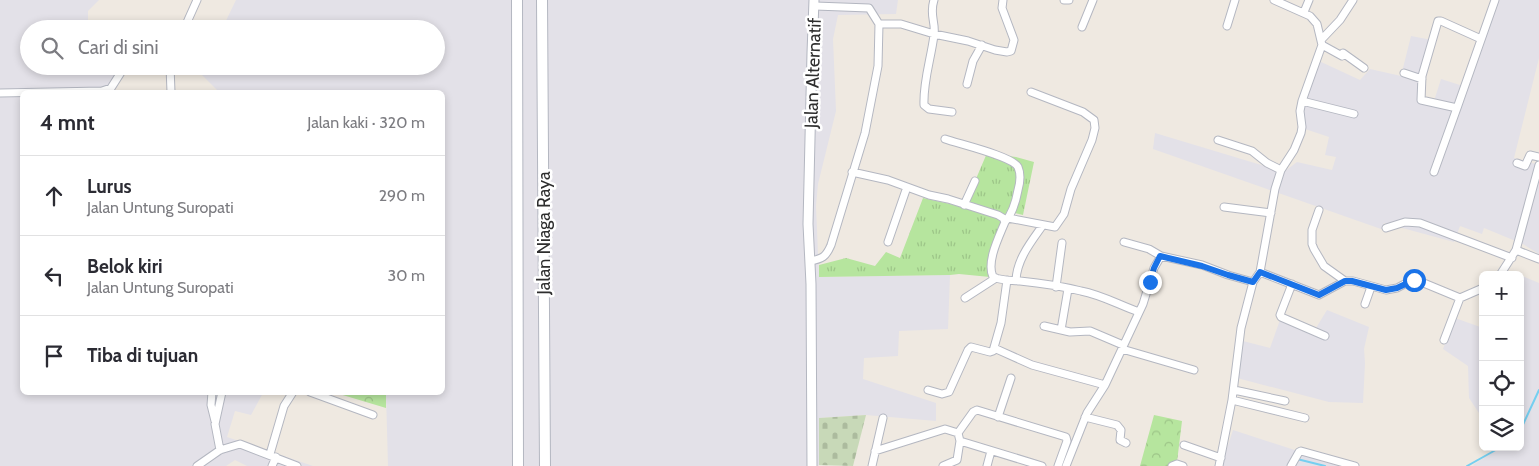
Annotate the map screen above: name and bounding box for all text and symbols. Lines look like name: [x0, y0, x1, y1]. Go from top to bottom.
street label: Jalan Alternatif: [800, 17, 826, 130]
search box: [20, 20, 445, 75]
icon: search: [38, 34, 66, 62]
text: Cari di sini: [78, 36, 159, 59]
text: 4 mnt: [40, 110, 95, 135]
text: Jalan kaki · 320 m: [307, 113, 425, 132]
street label: Jalan Niaga Raya: [533, 171, 555, 296]
text: Lurus: [87, 175, 132, 198]
icon: ahead: [40, 182, 68, 210]
text: 290 m: [379, 186, 425, 205]
text: Jalan Untung Suropati: [87, 198, 234, 217]
text: Belok kiri: [87, 255, 163, 278]
icon: left: [40, 262, 68, 290]
text: 30 m: [388, 266, 425, 285]
route start: [1403, 269, 1426, 292]
route end: [1139, 271, 1162, 294]
map controls: [1479, 271, 1524, 451]
button: +: [1479, 271, 1524, 316]
text: Jalan Untung Suropati: [87, 278, 234, 297]
button: −: [1479, 316, 1524, 361]
icon: arrive: [40, 342, 68, 370]
text: Tiba di tujuan: [87, 344, 198, 367]
button: locate: [1479, 361, 1524, 406]
button: layers: [1479, 406, 1524, 451]

